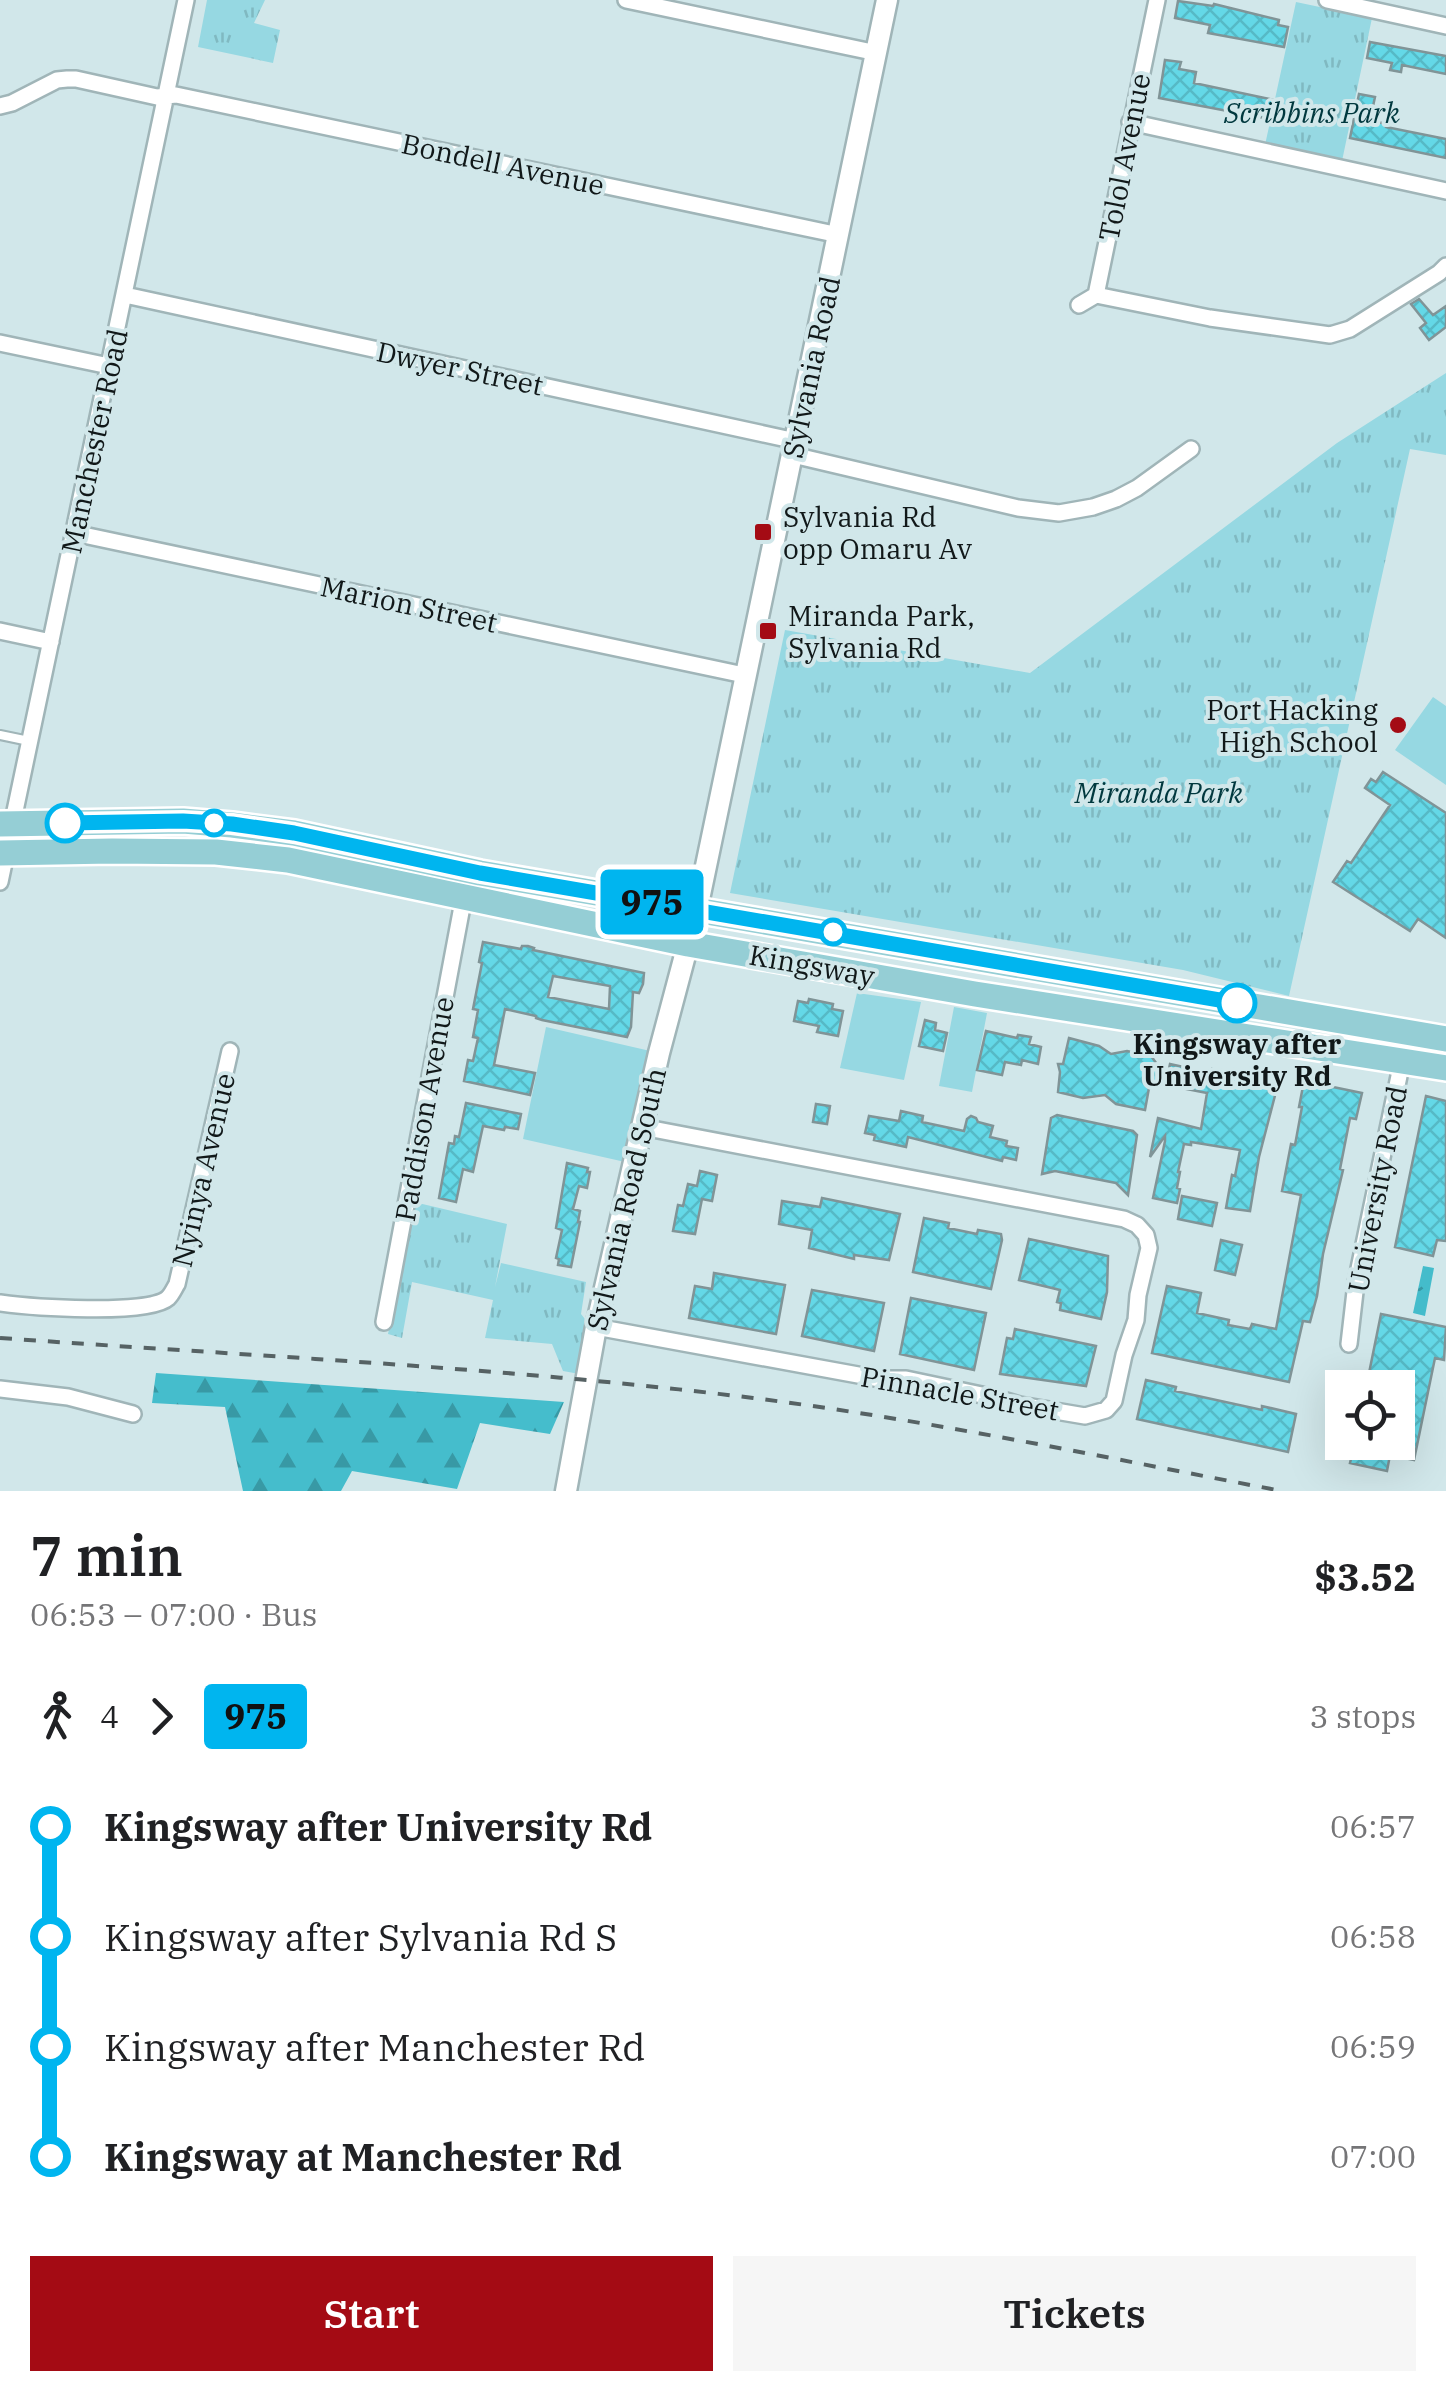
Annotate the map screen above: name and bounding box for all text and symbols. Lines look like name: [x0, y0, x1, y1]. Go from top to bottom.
street label: Tolol Avenue: [1090, 70, 1158, 244]
park label: Scribbins Park: [1223, 94, 1400, 131]
street label: Bondell Avenue: [398, 124, 608, 204]
street label: Sylvania Road: [774, 273, 848, 461]
street label: Manchester Road: [52, 325, 136, 557]
street label: Dwyer Street: [373, 332, 547, 404]
place label: Sylvania Rd opp Omaru Av: [783, 498, 972, 567]
marker: Sylvania Rd opp Omaru Av: [752, 521, 774, 543]
street label: Marion Street: [317, 567, 501, 641]
place label: Miranda Park, Sylvania Rd: [788, 597, 975, 666]
marker: Miranda Park, Sylvania Rd: [757, 620, 779, 642]
place label: Port Hacking High School: [1206, 691, 1378, 760]
marker: Port Hacking High School: [1387, 714, 1409, 736]
park label: Miranda Park: [1074, 774, 1243, 811]
unlabelled marker: [46, 804, 84, 842]
unlabelled marker: [201, 810, 227, 836]
line badge: 975: [594, 870, 710, 934]
text: 975: [620, 879, 684, 925]
unlabelled marker: [820, 919, 846, 945]
street label: Kingsway: [746, 936, 878, 994]
marker: Kingsway after University Rd: [1218, 984, 1256, 1022]
street label: Paddison Avenue: [386, 994, 462, 1224]
place label: Kingsway after University Rd: [1133, 1025, 1342, 1094]
street label: Sylvania Road South: [578, 1064, 674, 1334]
street label: Nyinya Avenue: [163, 1069, 243, 1271]
street label: University Road: [1339, 1082, 1415, 1296]
street label: Pinnacle Street: [858, 1357, 1062, 1429]
map controls: [1325, 1370, 1415, 1460]
button: locate: [1325, 1370, 1415, 1460]
text: 7 min: [30, 1520, 183, 1591]
text: $3.52: [1314, 1552, 1416, 1601]
text: 06:53 – 07:00 · Bus: [30, 1593, 317, 1635]
icon: walk: [30, 1689, 85, 1744]
icon: forward: [134, 1689, 189, 1744]
text: 975: [224, 1693, 287, 1739]
text: 4: [100, 1695, 119, 1737]
text: 3 stops: [1309, 1695, 1416, 1737]
text: Kingsway after University Rd: [104, 1802, 652, 1851]
text: 06:57: [1330, 1805, 1416, 1847]
text: Kingsway after Sylvania Rd S: [104, 1912, 617, 1961]
text: 06:58: [1330, 1915, 1416, 1957]
text: Kingsway after Manchester Rd: [104, 2022, 645, 2071]
text: 06:59: [1330, 2025, 1416, 2067]
text: Kingsway at Manchester Rd: [104, 2132, 622, 2181]
text: 07:00: [1330, 2135, 1416, 2177]
button: Start: [30, 2256, 713, 2371]
button: Tickets: [733, 2256, 1416, 2371]

